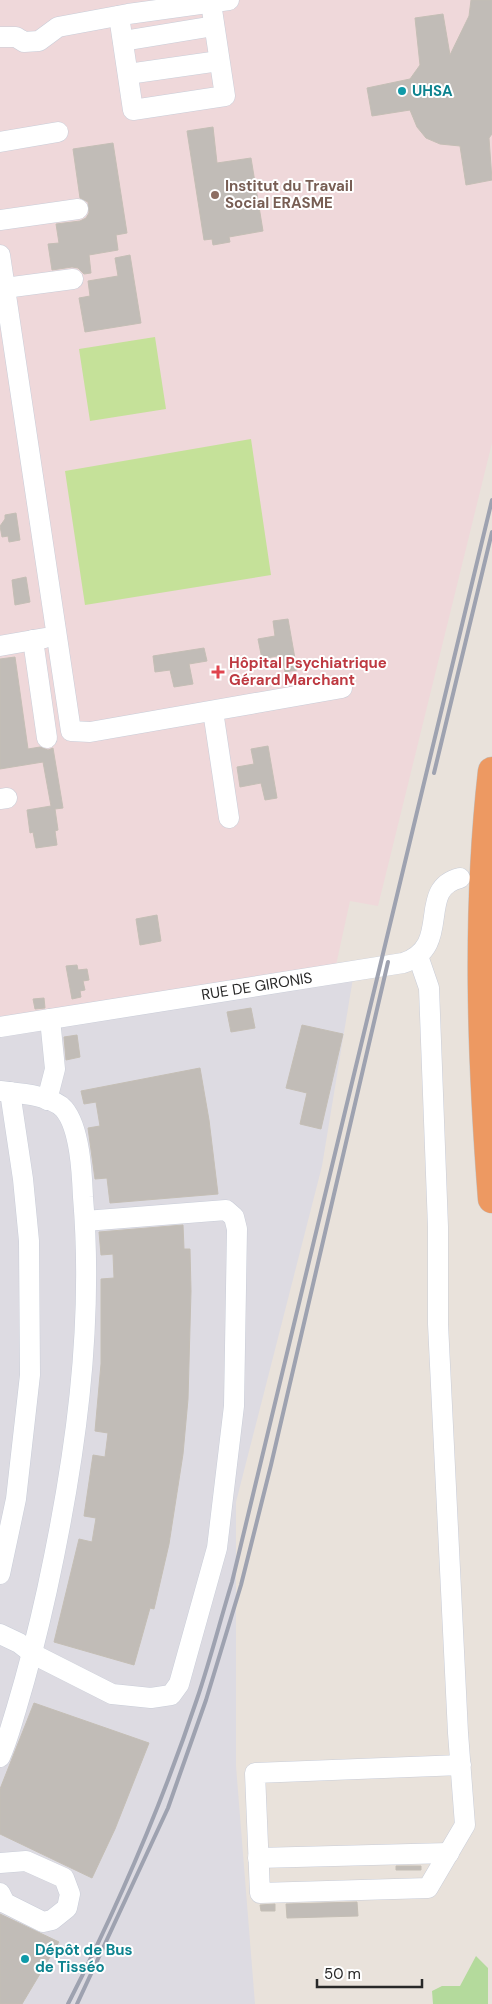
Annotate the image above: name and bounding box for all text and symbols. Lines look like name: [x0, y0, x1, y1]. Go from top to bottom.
place label: UHSA: [412, 81, 453, 101]
marker: UHSA: [396, 85, 408, 97]
place label: Institut du Travail Social ERASME: [225, 176, 353, 213]
marker: Institut du Travail Social ERASME: [209, 189, 221, 201]
place label: Hôpital Psychiatrique Gérard Marchant: [229, 653, 387, 690]
marker: Hôpital Psychiatrique Gérard Marchant: [211, 665, 225, 679]
street label: RUE DE GIRONIS: [200, 968, 314, 1005]
place label: Dépôt de Bus de Tisséo: [35, 1940, 133, 1977]
marker: Dépôt de Bus de Tisséo: [19, 1953, 31, 1965]
scale bar: [317, 1956, 422, 1988]
text: 50 m: [324, 1964, 361, 1984]

